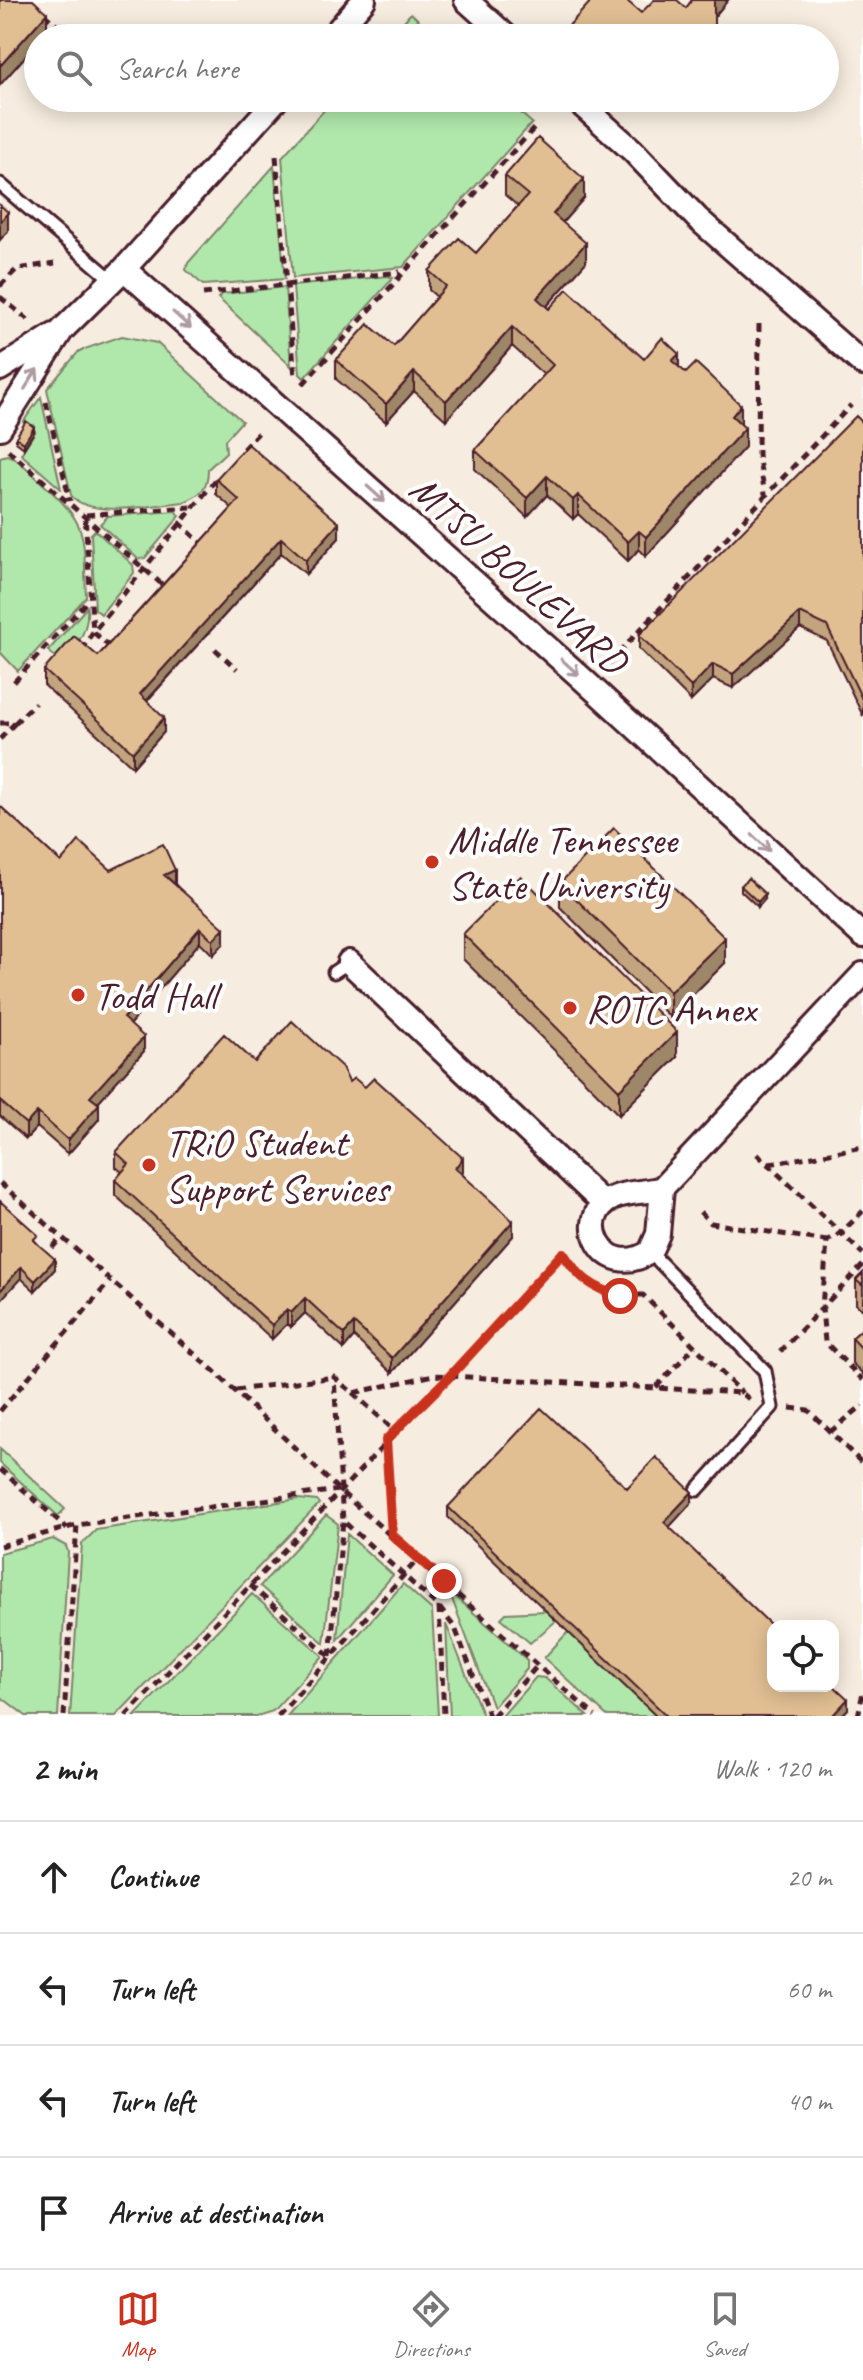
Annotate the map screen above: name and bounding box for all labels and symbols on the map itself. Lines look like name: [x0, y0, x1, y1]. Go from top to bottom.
one-way arrow: [172, 311, 192, 329]
one-way arrow: [23, 368, 39, 391]
street label: MTSU BOULEVARD: [399, 464, 639, 687]
one-way arrow: [366, 484, 386, 502]
one-way arrow: [559, 658, 579, 676]
place label: Middle Tennessee State University: [448, 815, 680, 911]
one-way arrow: [751, 833, 771, 851]
marker: Middle Tennessee State University: [423, 853, 441, 871]
place label: Todd Hall: [94, 971, 223, 1021]
place label: ROTC Annex: [586, 984, 759, 1034]
marker: Todd Hall: [69, 986, 87, 1004]
marker: ROTC Annex: [561, 999, 579, 1017]
place label: TRiO Student Support Services: [165, 1118, 392, 1214]
marker: TRiO Student Support Services: [140, 1156, 158, 1174]
route start: [602, 1278, 638, 1314]
route end: [426, 1563, 462, 1599]

